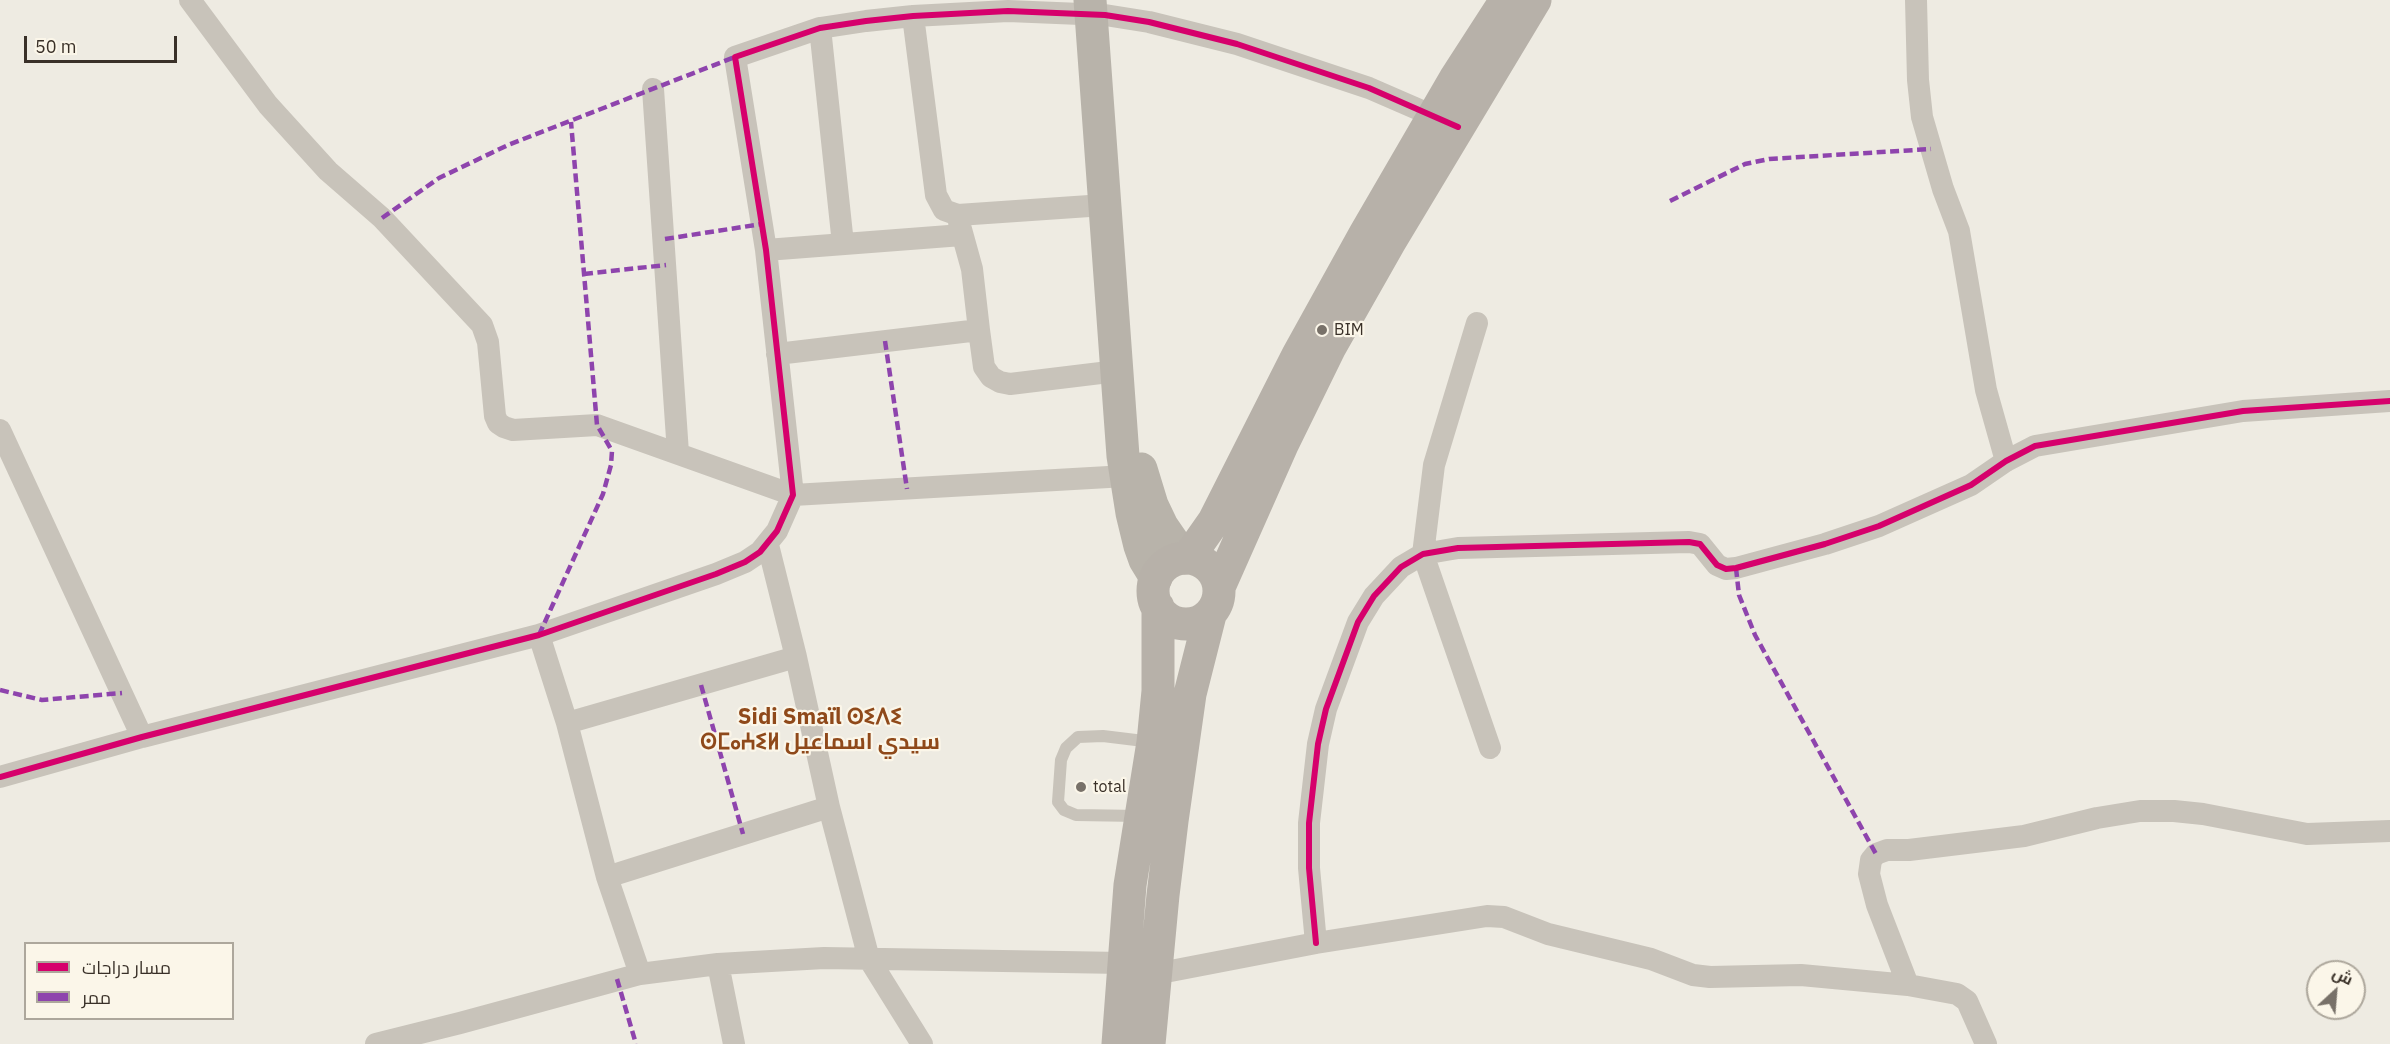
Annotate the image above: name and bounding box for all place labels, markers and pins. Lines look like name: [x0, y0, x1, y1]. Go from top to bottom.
place label: BIM: [1334, 320, 1364, 340]
marker: BIM: [1315, 323, 1329, 337]
place label: total: [1093, 777, 1126, 797]
marker: total: [1074, 780, 1088, 794]

